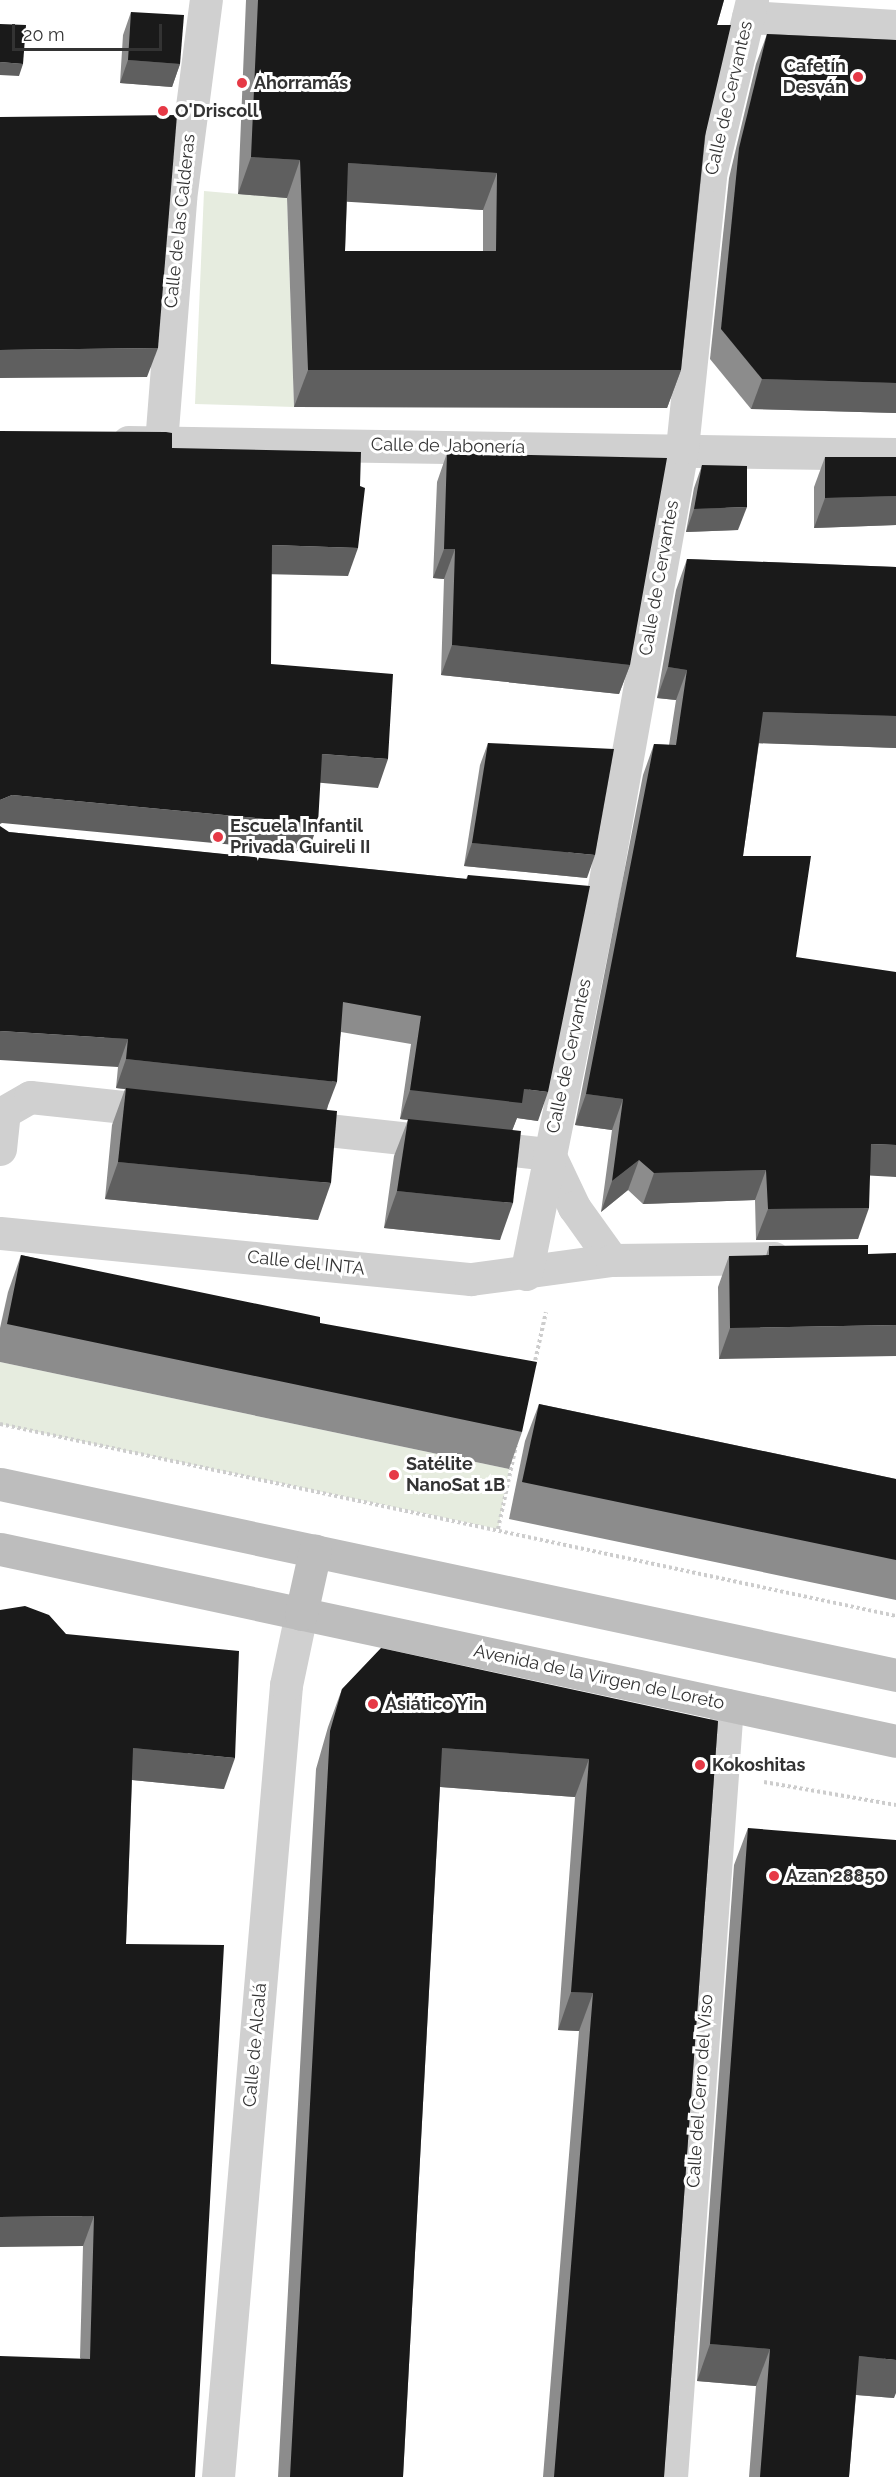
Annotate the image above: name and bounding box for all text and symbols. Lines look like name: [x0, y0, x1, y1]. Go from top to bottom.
scale bar: [15, 12, 165, 50]
street label: Calle de Cervantes: [701, 19, 757, 177]
text: 20 m: [23, 24, 65, 45]
place label: Cafetín Desván: [783, 56, 846, 98]
marker: Cafetín Desván: [851, 70, 865, 84]
place label: Ahorramás: [254, 72, 348, 94]
marker: Ahorramás: [235, 76, 249, 90]
place label: O'Driscoll: [175, 100, 259, 122]
marker: O'Driscoll: [156, 104, 170, 118]
street label: Calle de las Calderas: [160, 133, 200, 309]
street label: Calle de Jabonería: [370, 434, 526, 458]
street label: Calle de Cervantes: [635, 499, 683, 657]
place label: Escuela Infantil Privada Guireli II: [230, 816, 370, 858]
marker: Escuela Infantil Privada Guireli II: [211, 830, 225, 844]
street label: Calle de Cervantes: [542, 977, 596, 1135]
street label: Calle del INTA: [246, 1246, 366, 1280]
place label: Satélite NanoSat 1B: [406, 1454, 505, 1496]
marker: Satélite NanoSat 1B: [387, 1468, 401, 1482]
street label: Avenida de la Virgen de Loreto: [471, 1640, 727, 1714]
place label: Asiático Yin: [385, 1693, 485, 1715]
marker: Asiático Yin: [366, 1697, 380, 1711]
place label: Kokoshitas: [712, 1754, 805, 1776]
marker: Kokoshitas: [693, 1758, 707, 1772]
place label: Azan 28850: [786, 1865, 885, 1887]
marker: Azan 28850: [767, 1869, 781, 1883]
street label: Calle de Alcalá: [239, 1982, 271, 2108]
street label: Calle del Cerro del Viso: [682, 1993, 718, 2189]

